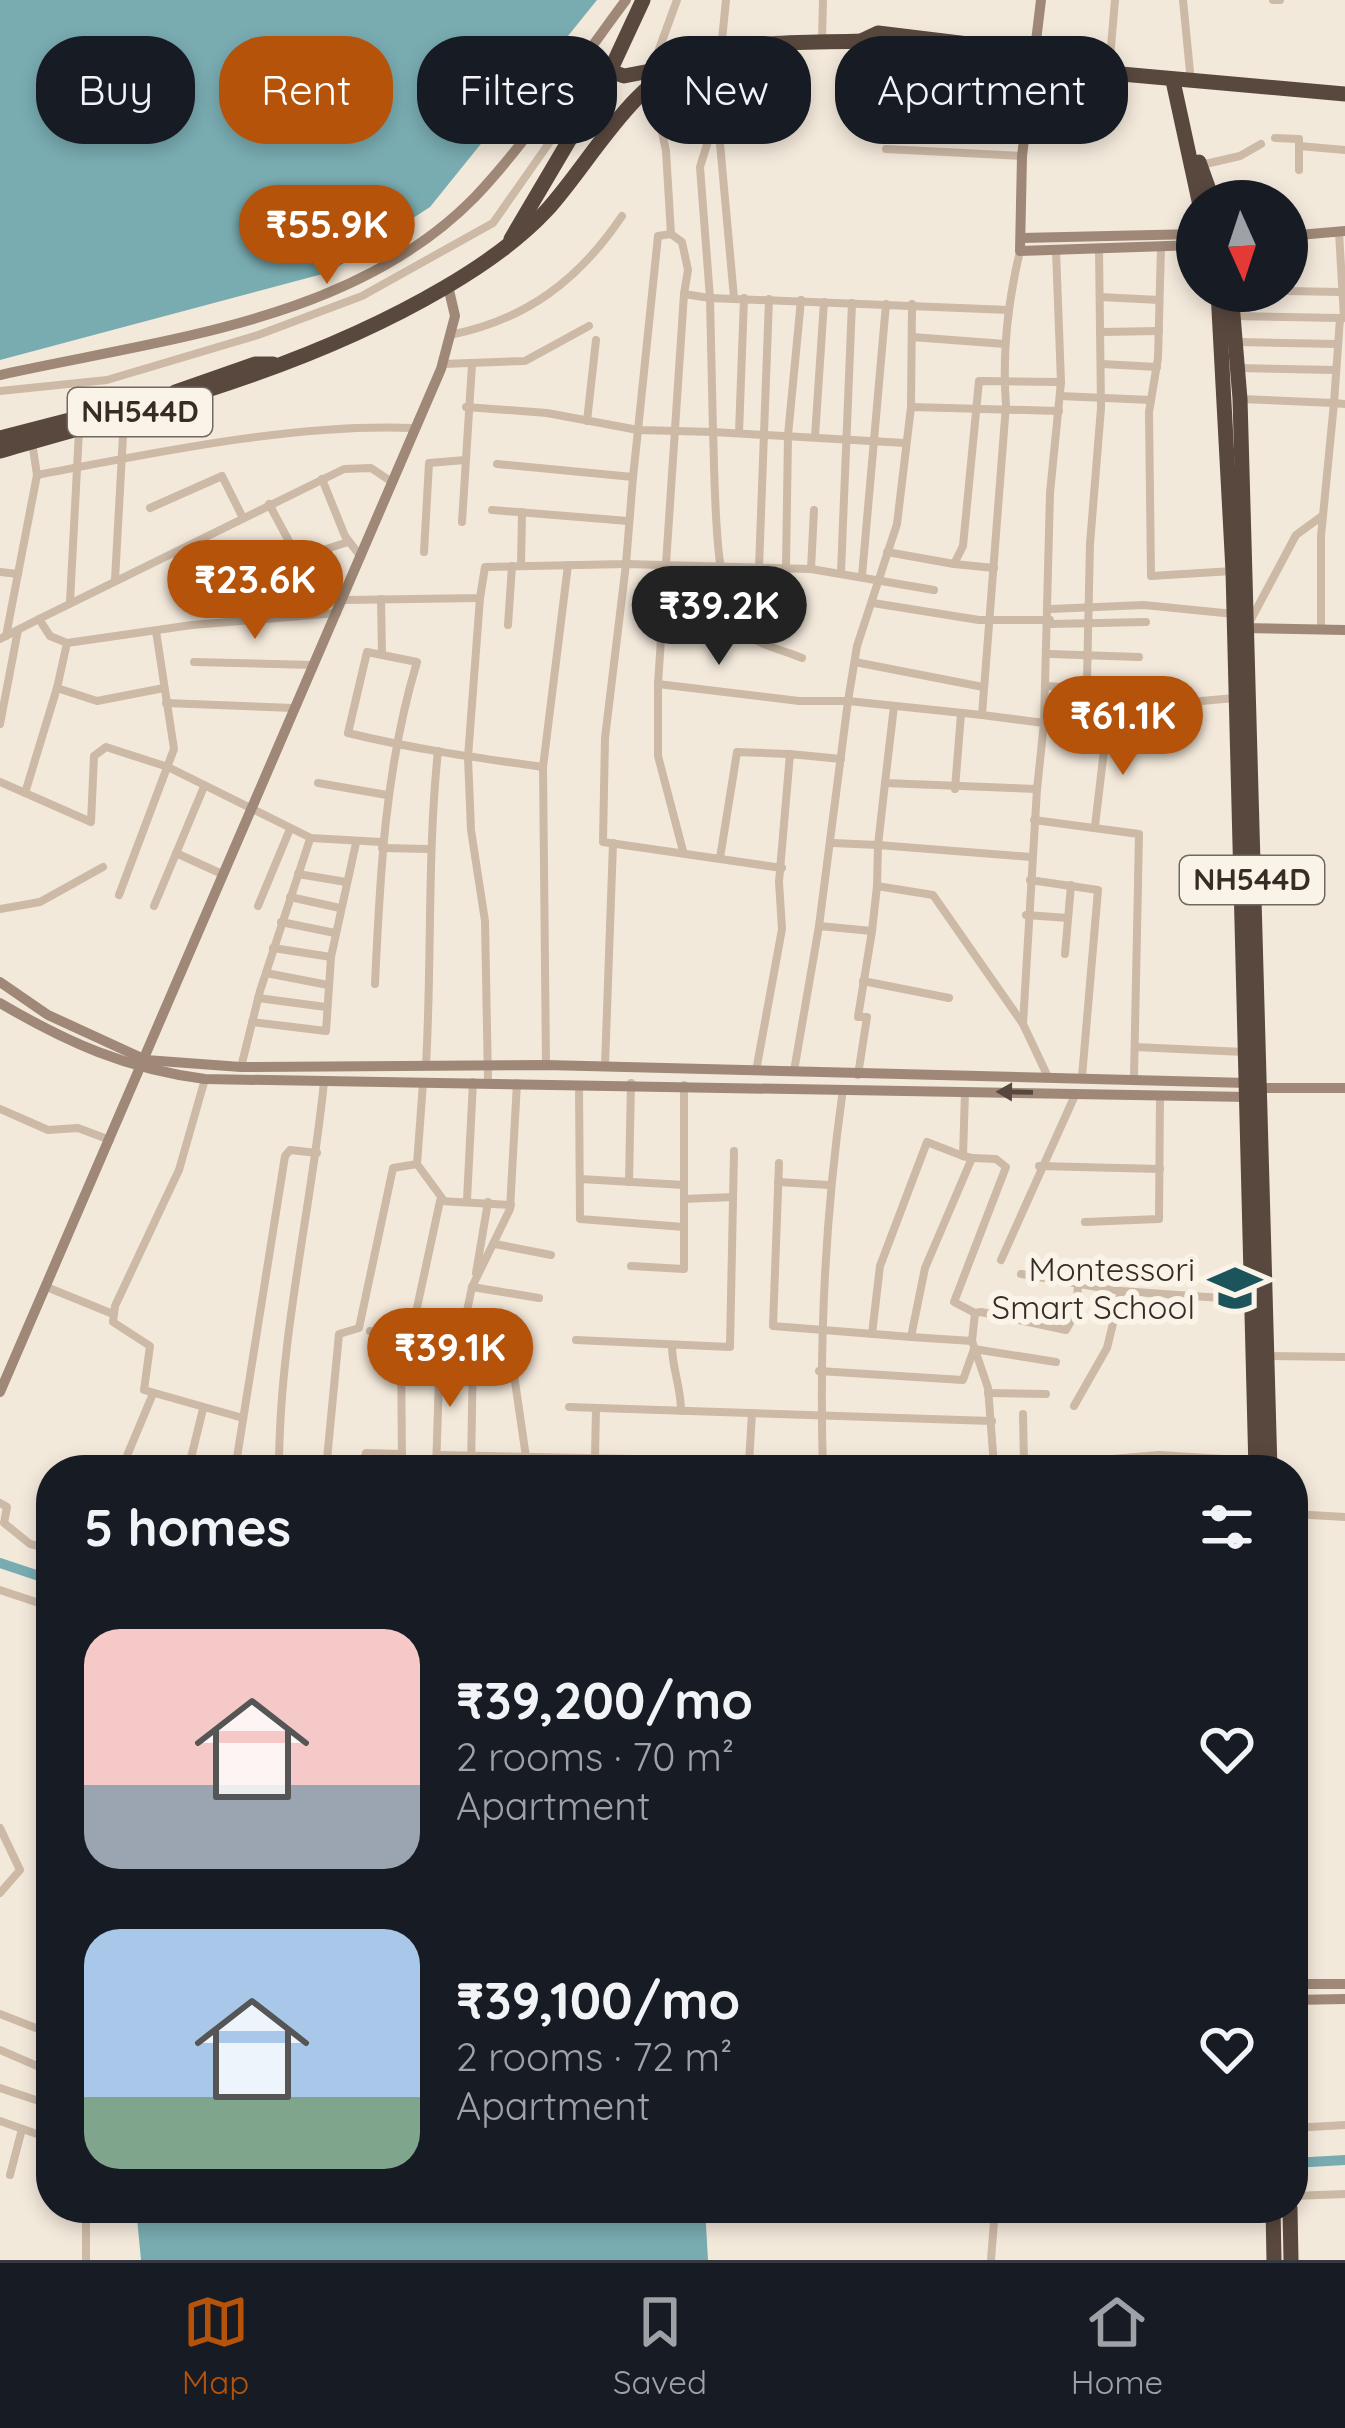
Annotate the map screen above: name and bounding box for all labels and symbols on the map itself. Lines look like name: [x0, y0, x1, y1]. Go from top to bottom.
north arrow: [1176, 180, 1308, 312]
pin: ₹55.9K: [229, 185, 425, 287]
road number: NH544D: [68, 388, 212, 436]
pin: ₹23.6K: [157, 540, 353, 642]
pin: ₹39.2K: [621, 566, 817, 668]
pin: ₹61.1K: [1025, 676, 1221, 778]
road number: NH544D: [1180, 856, 1324, 904]
one-way arrow: [995, 1082, 1033, 1101]
place label: Montessori Smart School: [992, 1248, 1195, 1327]
school or university icon: Montessori Smart School: [1206, 1259, 1264, 1317]
pin: ₹39.1K: [352, 1308, 548, 1410]

